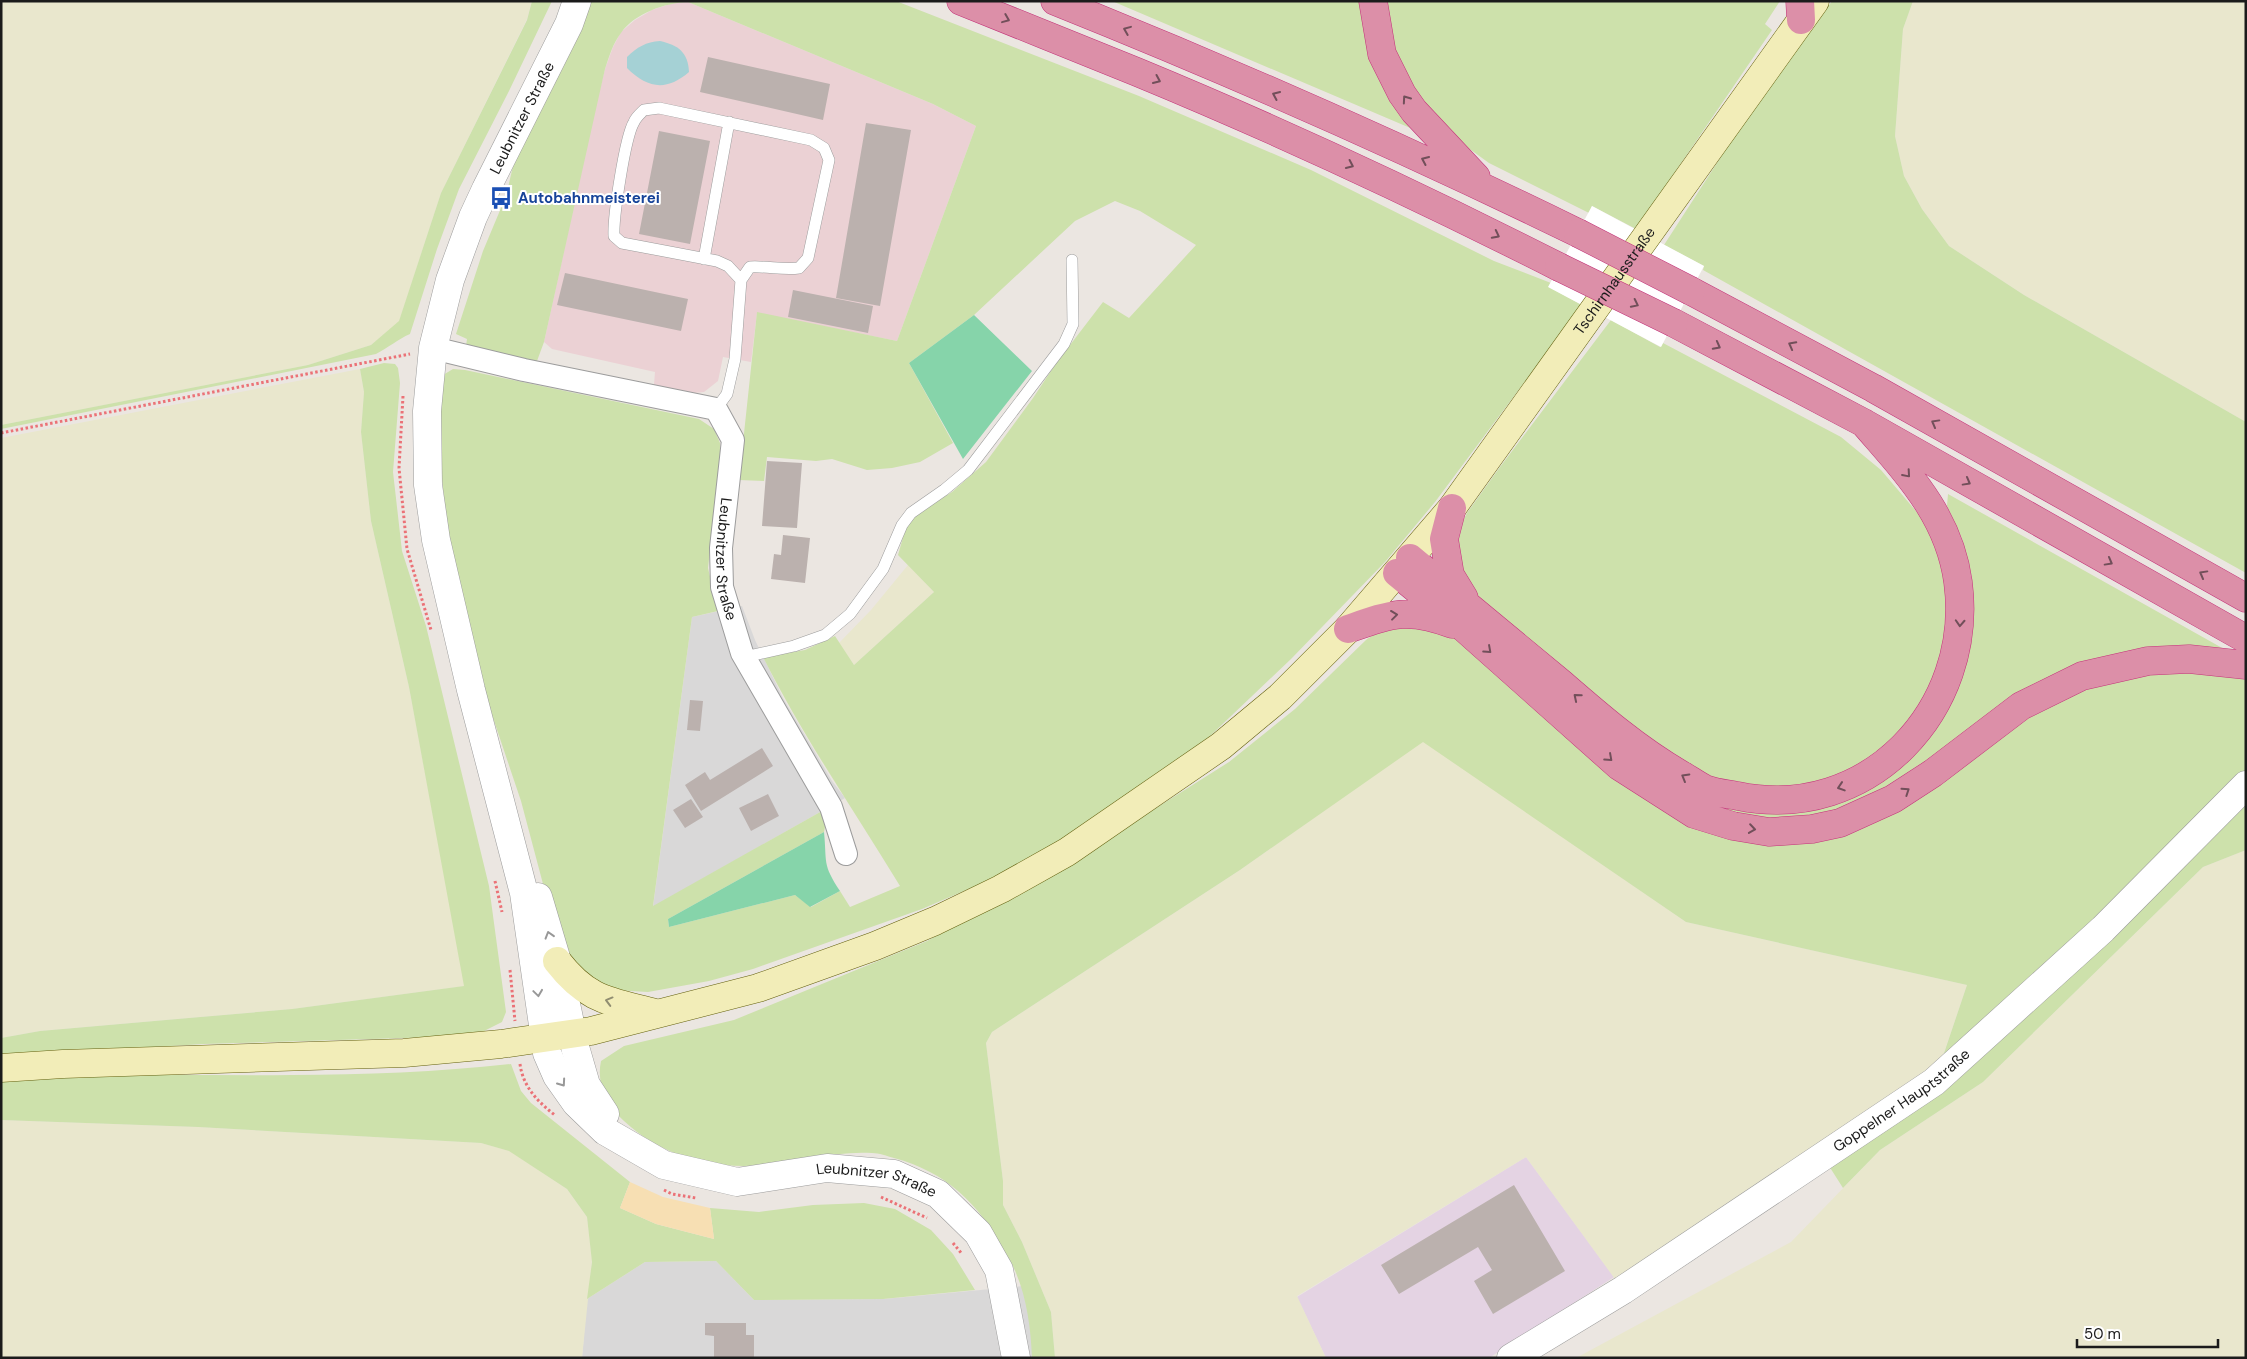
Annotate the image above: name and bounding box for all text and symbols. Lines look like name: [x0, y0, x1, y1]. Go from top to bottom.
one-way arrow: [1001, 13, 1010, 24]
one-way arrow: [1123, 26, 1132, 36]
street label: Leubnitzer Straße: [485, 58, 559, 178]
one-way arrow: [1152, 74, 1161, 85]
one-way arrow: [1272, 90, 1281, 101]
one-way arrow: [1403, 95, 1412, 105]
one-way arrow: [1421, 156, 1430, 167]
one-way arrow: [1345, 159, 1354, 170]
bus stop icon: Autobahnmeisterei: [488, 185, 514, 211]
place label: Autobahnmeisterei: [518, 188, 660, 208]
street label: Tschirnhausstraße: [1569, 223, 1660, 339]
one-way arrow: [1491, 229, 1500, 239]
one-way arrow: [1629, 297, 1638, 307]
one-way arrow: [1712, 340, 1721, 350]
one-way arrow: [1789, 341, 1798, 351]
one-way arrow: [1931, 419, 1940, 429]
one-way arrow: [1901, 468, 1910, 477]
one-way arrow: [1962, 476, 1971, 486]
street label: Leubnitzer Straße: [711, 497, 742, 623]
one-way arrow: [2103, 555, 2112, 565]
one-way arrow: [2200, 570, 2209, 580]
one-way arrow: [1391, 610, 1399, 621]
one-way arrow: [1955, 619, 1966, 627]
one-way arrow: [1483, 644, 1492, 653]
one-way arrow: [1573, 694, 1582, 703]
one-way arrow: [1604, 752, 1613, 761]
one-way arrow: [1681, 773, 1690, 783]
one-way arrow: [1837, 782, 1845, 792]
one-way arrow: [1901, 788, 1910, 797]
one-way arrow: [1748, 824, 1757, 834]
one-way arrow: [545, 932, 555, 940]
one-way arrow: [532, 989, 543, 997]
one-way arrow: [605, 996, 614, 1007]
street label: Goppelner Hauptstraße: [1829, 1044, 1974, 1157]
one-way arrow: [556, 1077, 565, 1087]
street label: Leubnitzer Straße: [815, 1158, 940, 1202]
scale bar: [2077, 1316, 2218, 1348]
text: 50 m: [2084, 1324, 2121, 1344]

